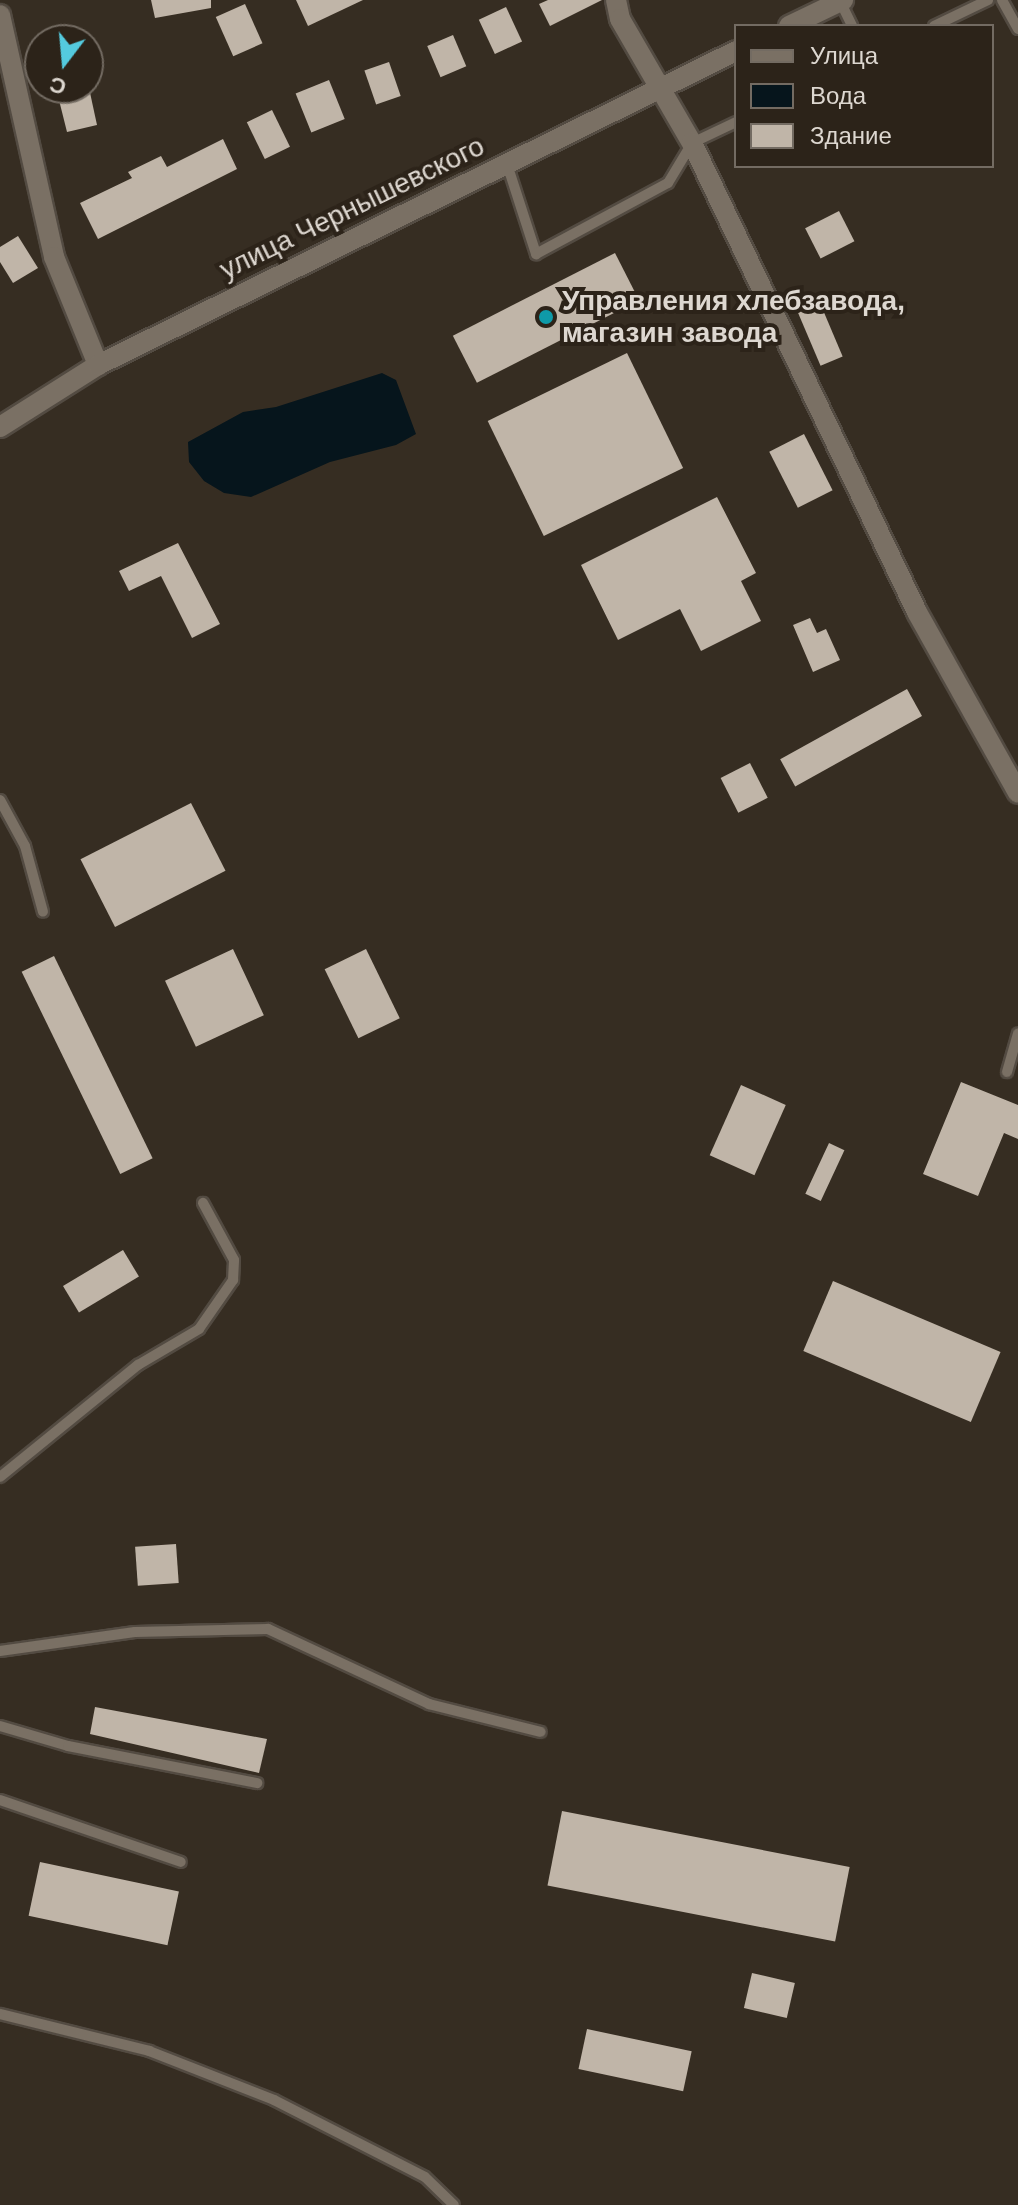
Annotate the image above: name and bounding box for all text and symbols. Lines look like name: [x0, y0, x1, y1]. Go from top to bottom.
north arrow: [24, 24, 104, 104]
legend: [734, 24, 994, 168]
text: Улица: [810, 42, 878, 69]
text: С: [47, 71, 69, 100]
text: Вода: [810, 82, 866, 109]
text: Здание: [810, 122, 892, 149]
street label: улица Чернышевского: [214, 129, 490, 287]
place label: Управления хлебзавода, магазин завода: [562, 284, 905, 350]
marker: Управления хлебзавода, магазин завода: [537, 308, 555, 326]

